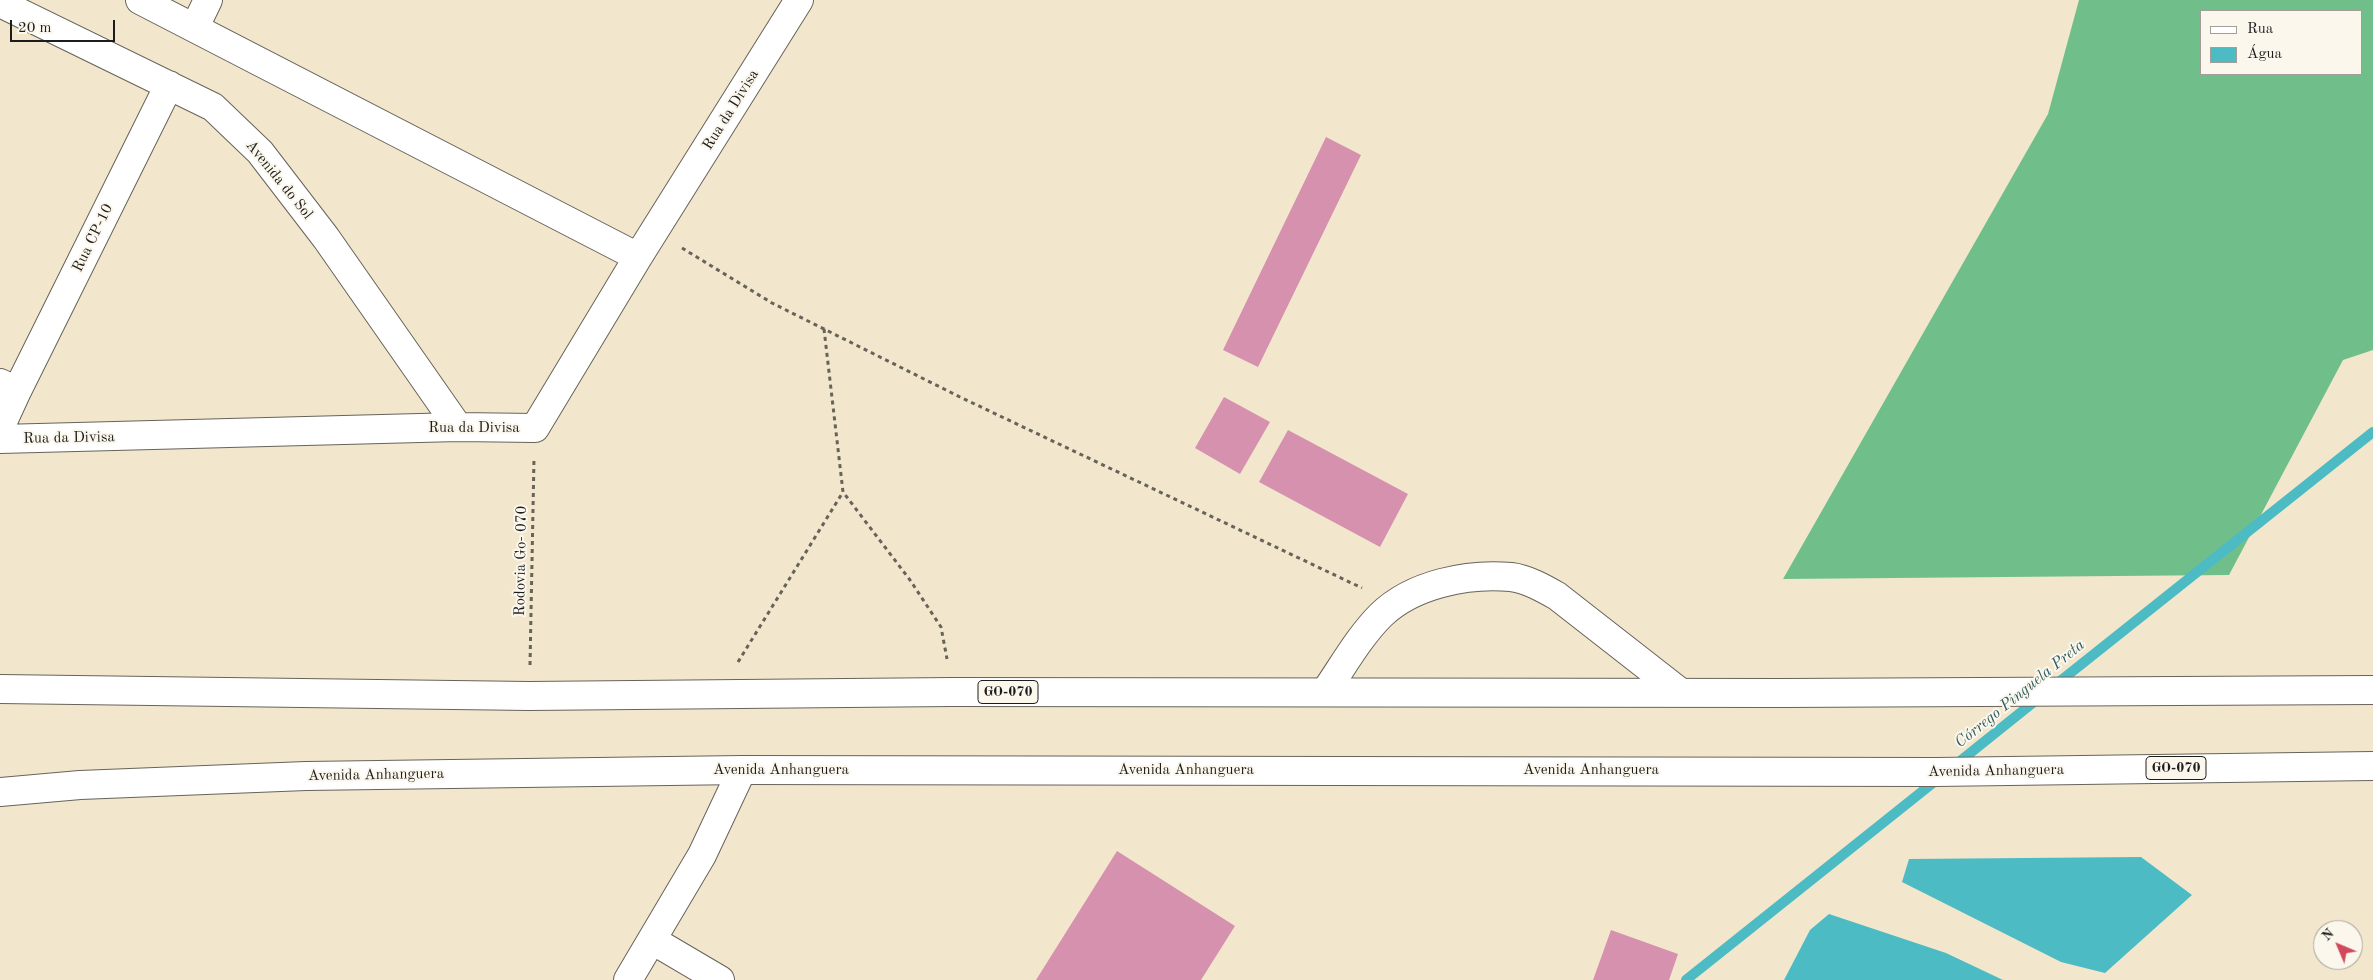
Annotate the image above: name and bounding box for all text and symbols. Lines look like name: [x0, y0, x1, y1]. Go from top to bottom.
scale bar: [12, 10, 118, 42]
legend: [2200, 10, 2363, 75]
text: 20 m: [18, 21, 52, 36]
text: Rua: [2247, 22, 2273, 37]
text: Água: [2247, 47, 2282, 62]
street label: Rua da Divisa: [699, 66, 763, 154]
street label: Avenida do Sol: [242, 137, 316, 223]
street label: Rua CP-10: [69, 201, 117, 275]
street label: Rua da Divisa: [428, 419, 520, 437]
street label: Rua da Divisa: [23, 428, 115, 448]
street label: Rodovia Go- 070: [511, 506, 531, 616]
water label: Córrego Pinguela Preta: [1951, 636, 2089, 752]
road number: GO-070: [978, 680, 1038, 704]
road number: GO-070: [2146, 756, 2206, 780]
street label: Avenida Anhanguera: [713, 761, 849, 779]
street label: Avenida Anhanguera: [1118, 761, 1254, 779]
street label: Avenida Anhanguera: [1523, 761, 1659, 779]
street label: Avenida Anhanguera: [1928, 761, 2064, 781]
street label: Avenida Anhanguera: [308, 765, 444, 785]
north arrow: [2313, 920, 2363, 970]
text: N: [2319, 926, 2337, 944]

